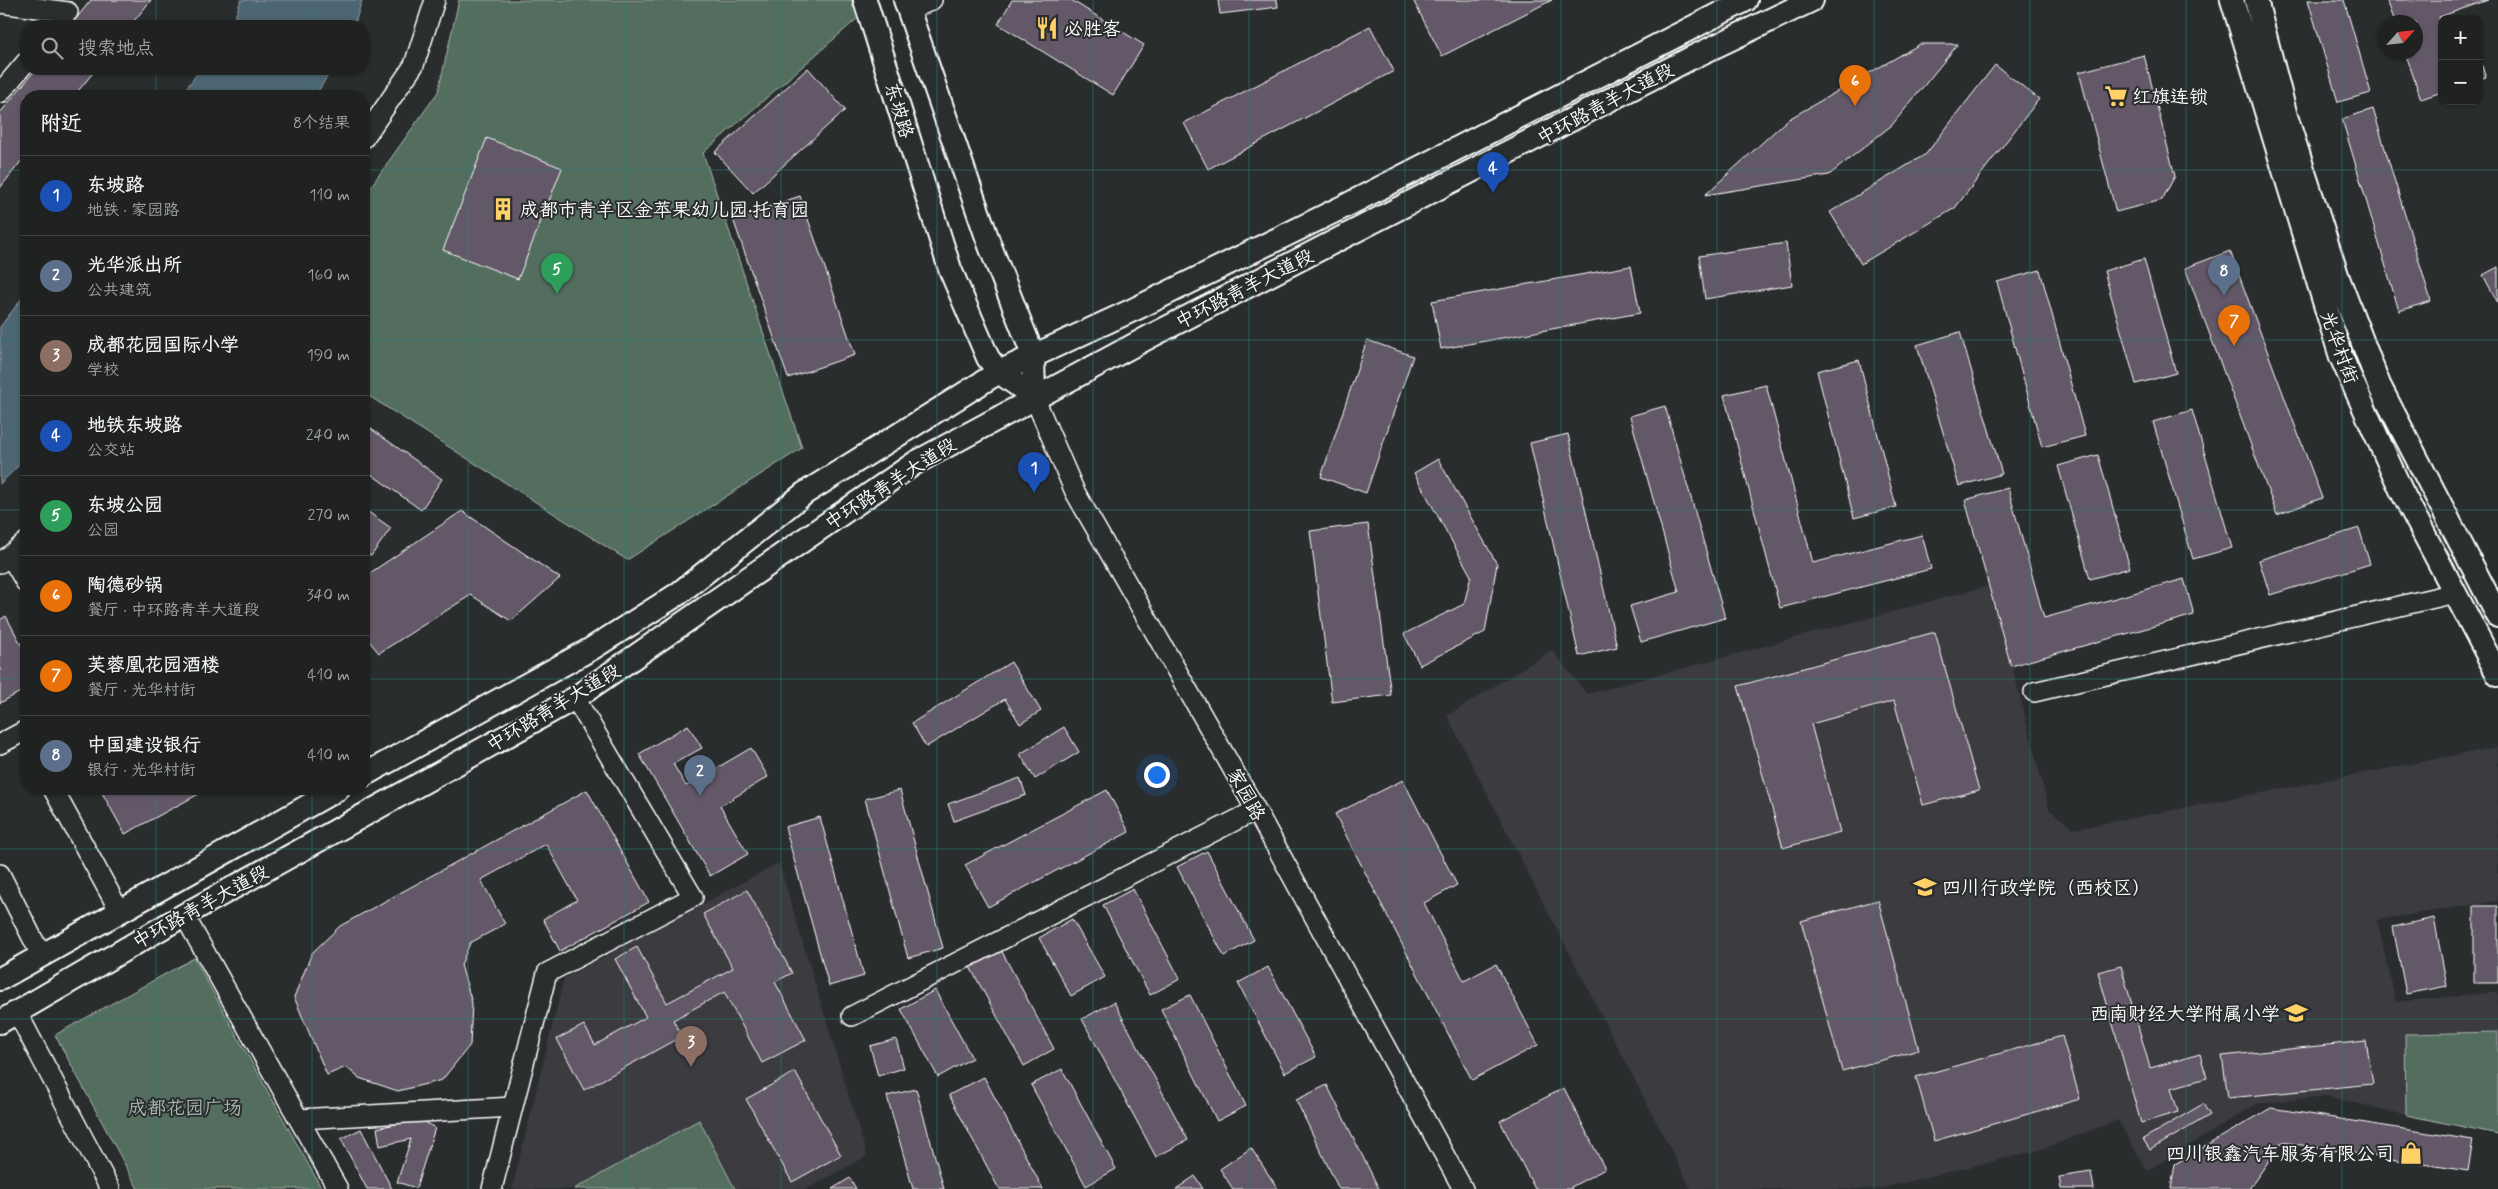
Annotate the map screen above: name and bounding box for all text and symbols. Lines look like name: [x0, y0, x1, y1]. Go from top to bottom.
restaurant icon: 必胜客: [1034, 15, 1060, 41]
north arrow: [2378, 15, 2423, 60]
map controls: [2438, 15, 2483, 105]
button: +: [2438, 15, 2483, 60]
place label: 必胜客: [1064, 17, 1121, 42]
search box: [20, 20, 370, 75]
icon: search: [38, 34, 66, 62]
text: 搜索地点: [78, 36, 154, 61]
street label: 中环路青羊大道段: [1533, 58, 1679, 151]
button: −: [2438, 60, 2483, 105]
pin: 6: [1839, 65, 1871, 106]
street label: 东坡路: [878, 80, 919, 141]
supermarket icon: 红旗连锁: [2103, 83, 2129, 109]
place label: 红旗连锁: [2132, 85, 2208, 110]
text: 附近: [40, 110, 82, 138]
text: 8个结果: [293, 113, 350, 134]
pin: 4: [1477, 152, 1509, 193]
text: 东坡路: [87, 173, 144, 198]
text: 1: [52, 185, 60, 206]
text: 110 m: [309, 185, 350, 206]
building icon: 成都市青羊区金苹果幼儿园·托育园: [490, 196, 516, 222]
place label: 成都市青羊区金苹果幼儿园·托育园: [520, 198, 809, 223]
text: 地铁 · 家园路: [87, 200, 179, 221]
street label: 中环路青羊大道段: [1171, 244, 1318, 335]
text: 光华派出所: [87, 253, 182, 278]
pin: 5: [541, 253, 573, 294]
pin: 8: [2208, 255, 2240, 296]
text: 2: [52, 265, 60, 286]
text: 160 m: [307, 265, 350, 286]
text: 公共建筑: [87, 280, 151, 301]
pin: 7: [2218, 305, 2250, 346]
street label: 光华村街: [2314, 308, 2363, 388]
text: 成都花园国际小学: [87, 333, 239, 358]
text: 3: [52, 345, 60, 366]
text: 190 m: [307, 345, 350, 366]
text: 学校: [87, 360, 119, 381]
text: 地铁东坡路: [87, 413, 182, 438]
text: 4: [51, 425, 61, 446]
text: 240 m: [306, 425, 350, 446]
street label: 中环路青羊大道段: [820, 432, 961, 536]
text: 公交站: [87, 440, 135, 461]
pin: 1: [1018, 452, 1050, 493]
text: 东坡公园: [87, 493, 163, 518]
text: 5: [51, 505, 61, 526]
text: 270 m: [307, 505, 350, 526]
text: 公园: [87, 520, 119, 541]
text: 陶德砂锅: [87, 573, 163, 598]
text: 6: [52, 585, 60, 606]
text: 340 m: [306, 585, 350, 606]
text: 餐厅 · 中环路青羊大道段: [87, 600, 259, 621]
text: 芙蓉凰花园酒楼: [87, 653, 220, 678]
street label: 中环路青羊大道段: [482, 658, 625, 758]
text: 7: [51, 665, 61, 686]
text: 410 m: [307, 665, 350, 686]
text: 餐厅 · 光华村街: [87, 680, 195, 701]
text: 中国建设银行: [87, 733, 201, 758]
text: 8: [51, 745, 61, 766]
text: 410 m: [307, 745, 350, 766]
pin: 2: [684, 755, 716, 796]
text: 银行 · 光华村街: [87, 760, 195, 781]
your location: [1144, 762, 1170, 788]
street label: 家园路: [1221, 764, 1270, 826]
street label: 中环路青羊大道段: [128, 860, 273, 955]
school or university icon: 四川行政学院（西校区）: [1912, 874, 1938, 900]
place label: 四川行政学院（西校区）: [1942, 876, 2151, 901]
school or university icon: 西南财经大学附属小学: [2283, 1000, 2309, 1026]
place label: 西南财经大学附属小学: [2090, 1002, 2280, 1027]
pin: 3: [675, 1026, 707, 1067]
park label: 成都花园广场: [128, 1096, 242, 1121]
shop icon: 四川银鑫汽车服务有限公司: [2398, 1140, 2424, 1166]
place label: 四川银鑫汽车服务有限公司: [2166, 1142, 2394, 1167]

